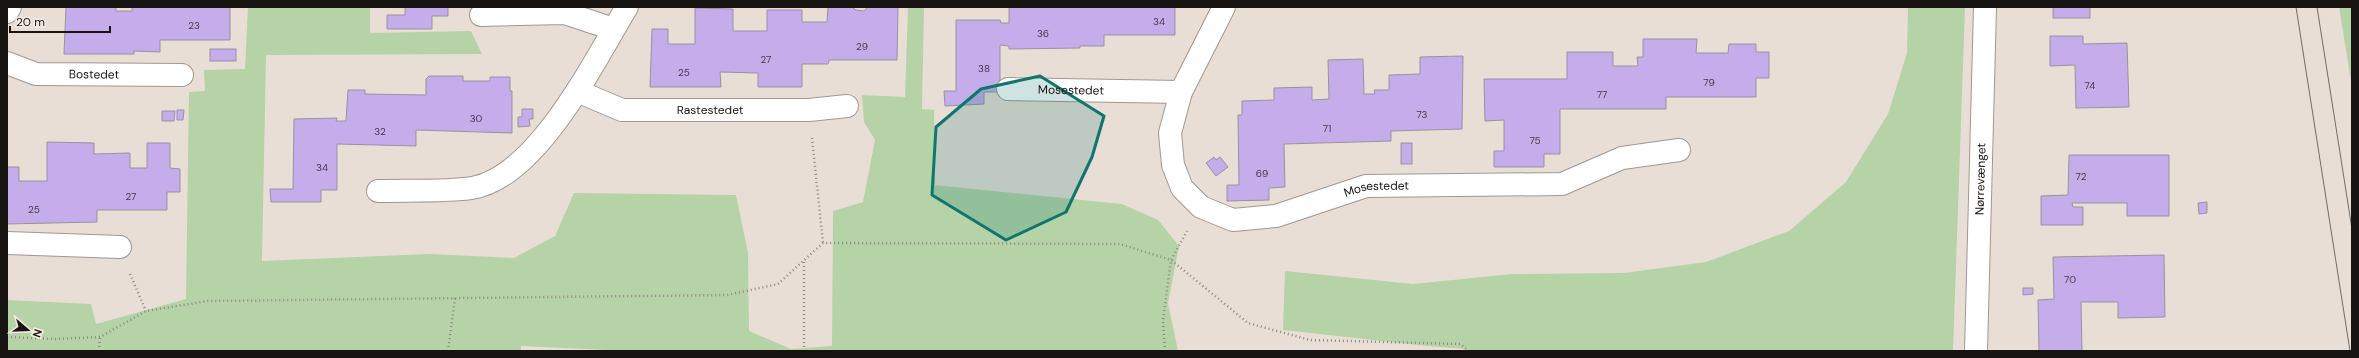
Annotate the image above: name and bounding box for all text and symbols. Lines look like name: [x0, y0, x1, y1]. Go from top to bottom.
scale bar: [10, 8, 110, 34]
text: 20 m: [16, 14, 45, 30]
house number: 34: [1153, 15, 1165, 28]
house number: 23: [188, 19, 200, 32]
house number: 36: [1037, 27, 1049, 40]
house number: 29: [856, 40, 868, 53]
house number: 27: [761, 53, 771, 66]
house number: 38: [978, 62, 990, 75]
street label: Bostedet: [69, 66, 120, 83]
house number: 25: [678, 66, 690, 79]
house number: 79: [1703, 76, 1715, 89]
house number: 74: [2085, 79, 2095, 92]
street label: Mosestedet: [1038, 82, 1104, 99]
house number: 77: [1597, 88, 1607, 101]
street label: Rastestedet: [677, 102, 744, 118]
house number: 73: [1417, 108, 1428, 121]
house number: 30: [470, 112, 483, 125]
house number: 71: [1323, 122, 1331, 135]
house number: 32: [374, 125, 386, 138]
house number: 75: [1529, 134, 1541, 147]
street label: Nørrevænget: [1972, 142, 1989, 215]
house number: 34: [316, 161, 328, 174]
house number: 69: [1256, 167, 1268, 180]
house number: 72: [2076, 170, 2087, 183]
street label: Mosestedet: [1342, 178, 1409, 201]
house number: 27: [126, 190, 136, 203]
house number: 25: [28, 203, 40, 216]
house number: 70: [2064, 273, 2076, 286]
north arrow: [8, 310, 48, 350]
text: N: [30, 327, 45, 339]

